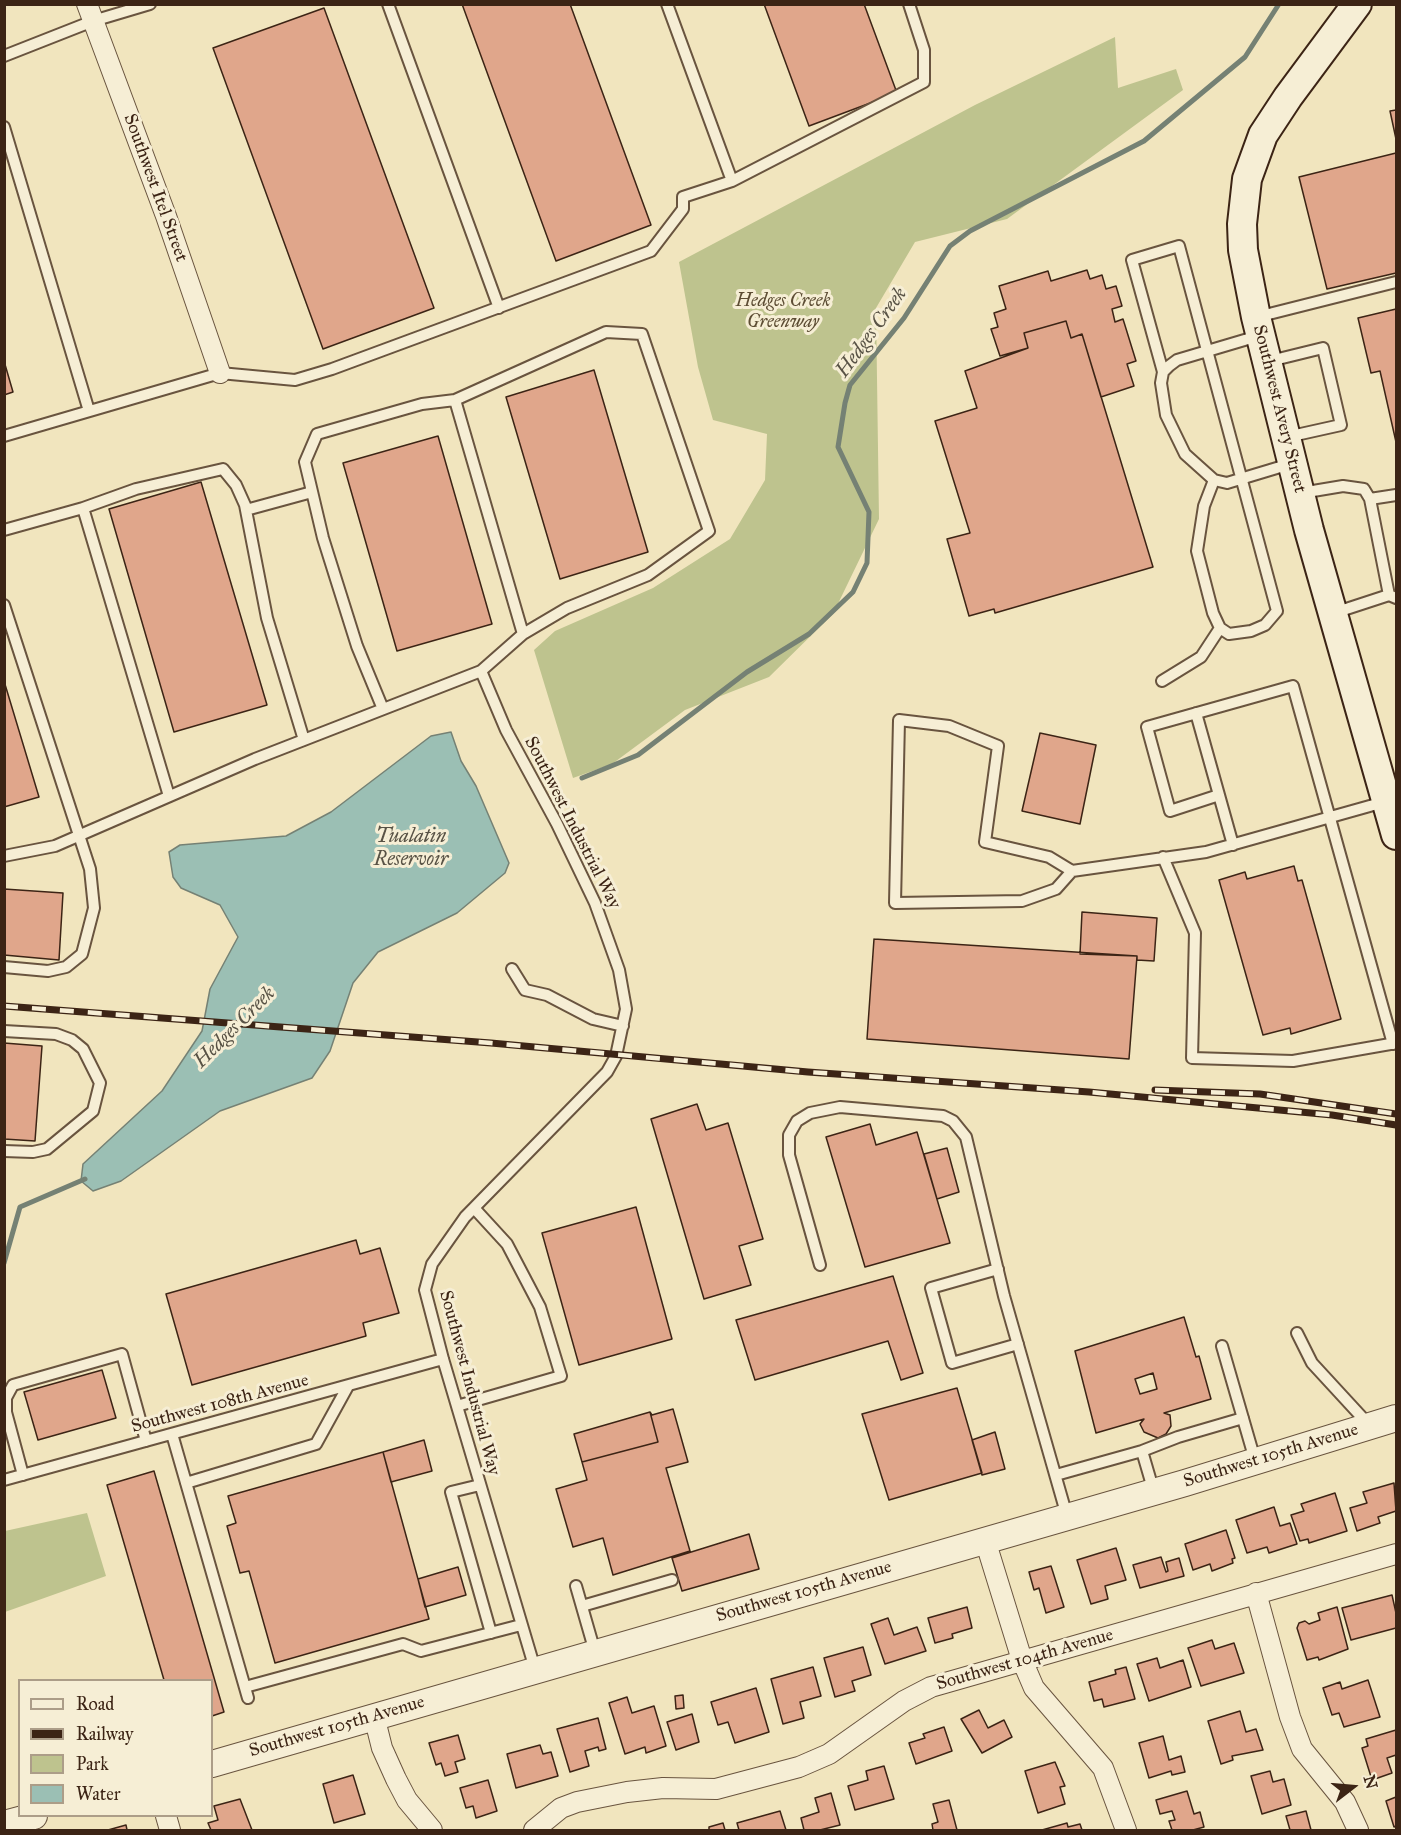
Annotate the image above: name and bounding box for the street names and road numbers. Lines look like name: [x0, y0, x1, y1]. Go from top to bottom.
street label: Southwest Itel Street: [118, 111, 192, 265]
street label: Southwest Avery Street: [1248, 323, 1310, 495]
street label: Southwest Industrial Way: [519, 733, 625, 913]
street label: Southwest Industrial Way: [434, 1288, 504, 1478]
street label: Southwest 108th Avenue: [129, 1370, 311, 1438]
street label: Southwest 105th Avenue: [1181, 1419, 1361, 1493]
street label: Southwest 105th Avenue: [714, 1557, 894, 1627]
street label: Southwest 104th Avenue: [934, 1624, 1116, 1696]
street label: Southwest 105th Avenue: [247, 1692, 427, 1762]

